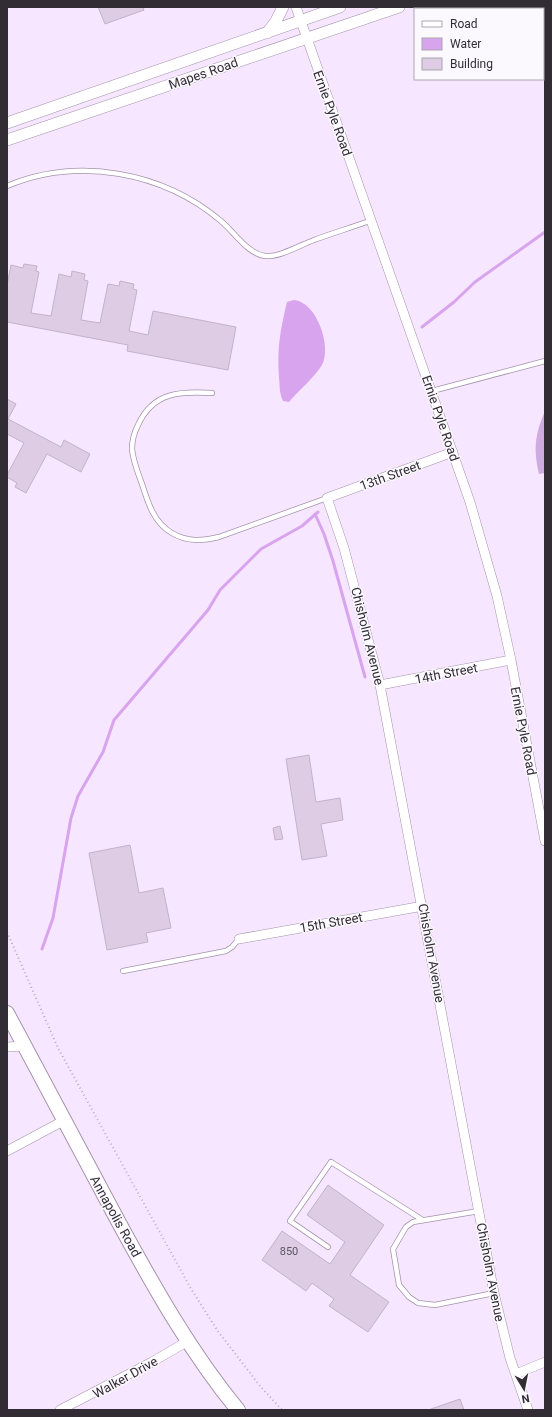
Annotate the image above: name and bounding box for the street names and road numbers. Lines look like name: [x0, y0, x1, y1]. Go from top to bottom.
street label: Mapes Road: [166, 55, 240, 92]
street label: Ernie Pyle Road: [310, 68, 355, 158]
street label: Ernie Pyle Road: [419, 373, 462, 463]
street label: 13th Street: [358, 458, 423, 493]
street label: Chisholm Avenue: [348, 586, 387, 687]
street label: 14th Street: [413, 660, 479, 687]
street label: Ernie Pyle Road: [508, 686, 539, 777]
street label: Chisholm Avenue: [415, 902, 448, 1004]
street label: 15th Street: [298, 910, 364, 935]
street label: Annapolis Road: [87, 1173, 144, 1260]
street label: Chisholm Avenue: [474, 1221, 507, 1323]
street label: Walker Drive: [90, 1353, 160, 1401]

